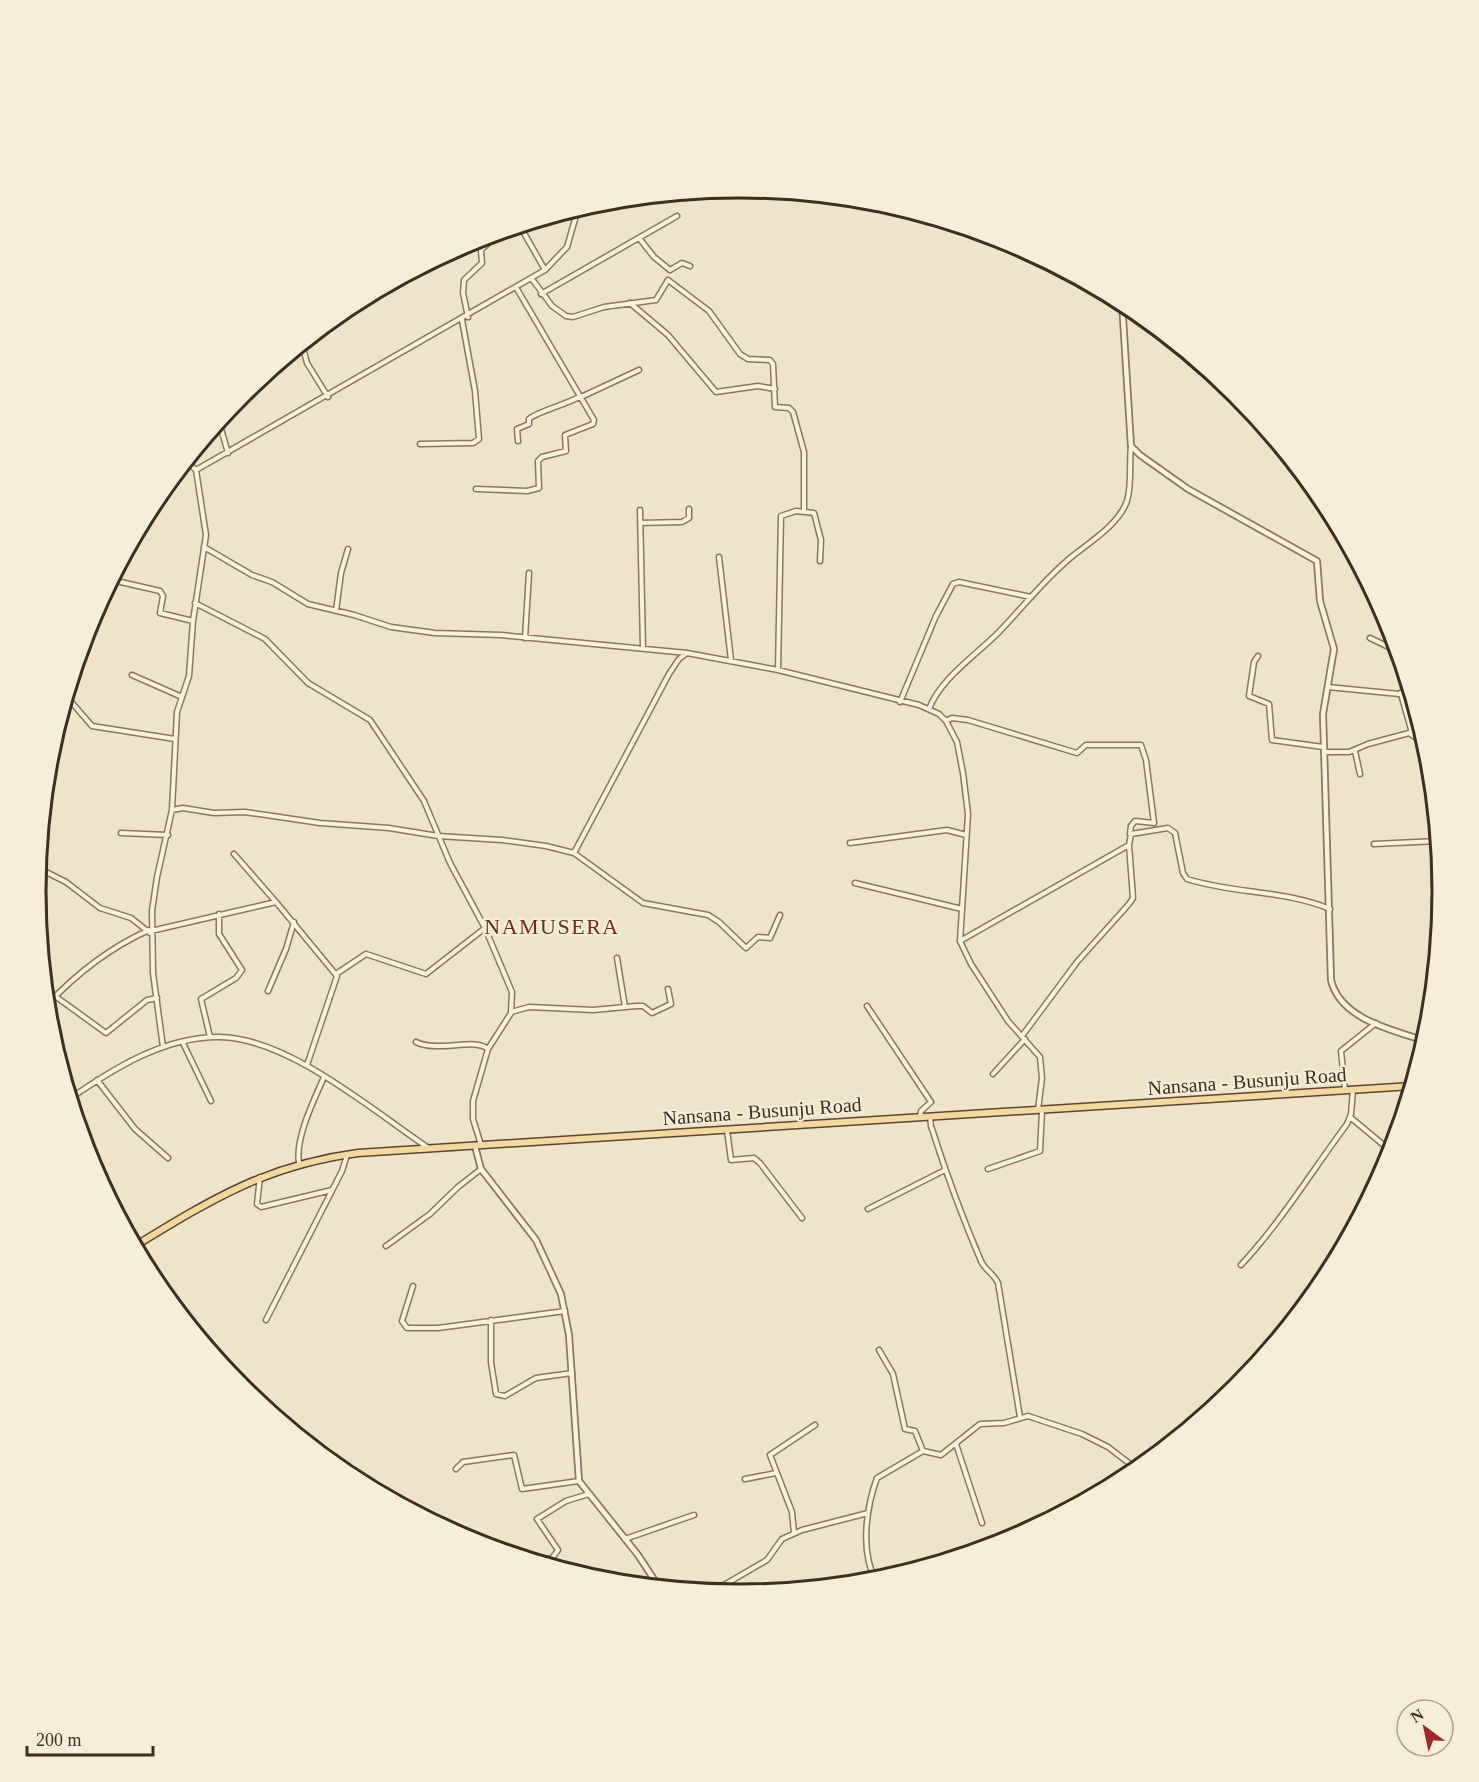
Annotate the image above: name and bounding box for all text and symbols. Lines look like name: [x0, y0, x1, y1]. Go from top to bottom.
district label: NAMUSERA: [484, 914, 620, 939]
street label: Nansana - Busunju Road: [1147, 1063, 1347, 1100]
street label: Nansana - Busunju Road: [662, 1093, 862, 1130]
north arrow: [1395, 1698, 1455, 1758]
text: N: [1408, 1705, 1427, 1726]
scale bar: [27, 1719, 153, 1757]
text: 200 m: [36, 1730, 82, 1750]

